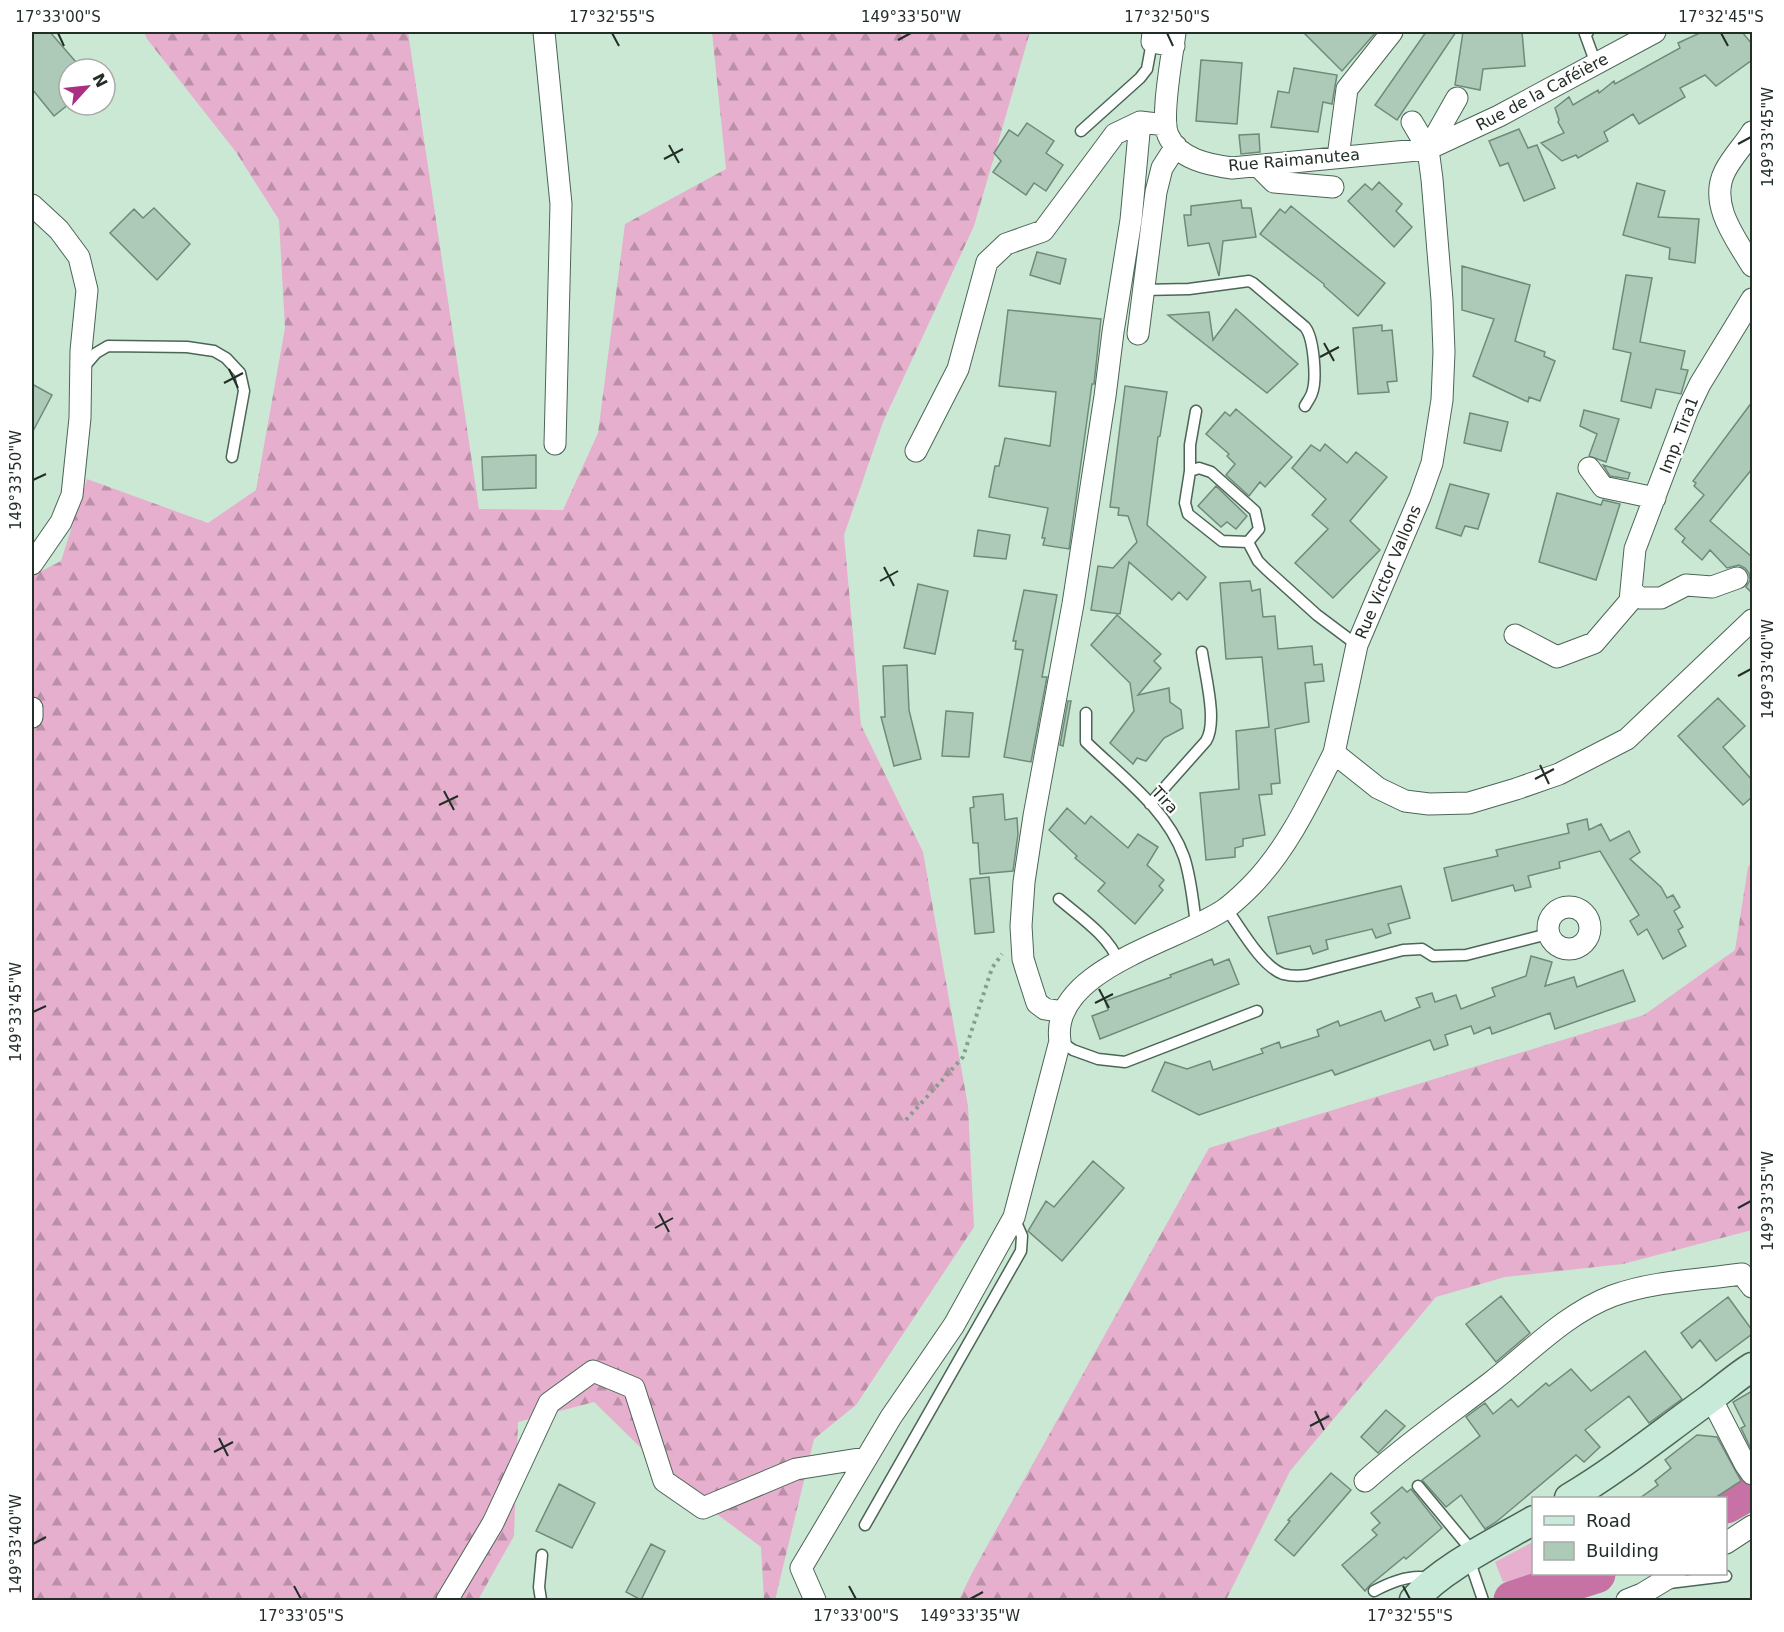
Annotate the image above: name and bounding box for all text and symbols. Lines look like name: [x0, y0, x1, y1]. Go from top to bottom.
text: 17°33'00"S: [15, 8, 101, 26]
text: 17°32'55"S: [569, 8, 655, 26]
text: 149°33'50"W: [861, 8, 961, 26]
text: 17°32'50"S: [1124, 8, 1210, 26]
text: 17°32'45"S: [1678, 8, 1764, 26]
street label: Rue de la Caféière: [1473, 49, 1611, 135]
north arrow: [57, 57, 117, 117]
text: N: [88, 70, 111, 91]
text: 149°33'45"W: [1759, 87, 1777, 187]
street label: Rue Raimanutea: [1227, 145, 1361, 175]
street label: Imp. Tira1: [1656, 394, 1702, 476]
text: 149°33'50"W: [7, 430, 25, 530]
street label: Rue Victor Vallons: [1351, 502, 1425, 642]
text: 149°33'40"W: [1759, 619, 1777, 719]
street label: Tira: [1147, 782, 1182, 817]
text: 149°33'45"W: [7, 962, 25, 1062]
text: 149°33'35"W: [1759, 1151, 1777, 1251]
text: 149°33'40"W: [7, 1494, 25, 1594]
legend: [1532, 1497, 1727, 1575]
text: Road: [1586, 1510, 1631, 1531]
text: Building: [1586, 1540, 1659, 1561]
text: 17°33'05"S: [258, 1607, 344, 1625]
text: 17°33'00"S: [813, 1607, 899, 1625]
text: 149°33'35"W: [920, 1607, 1020, 1625]
text: 17°32'55"S: [1367, 1607, 1453, 1625]

